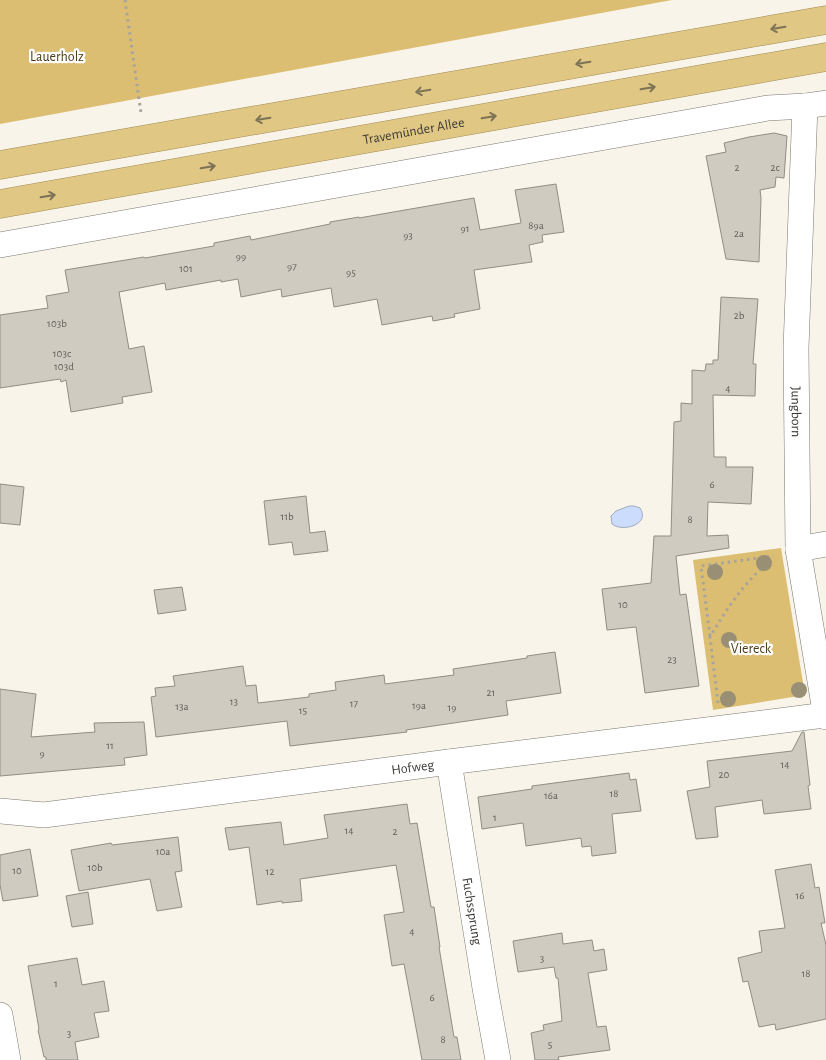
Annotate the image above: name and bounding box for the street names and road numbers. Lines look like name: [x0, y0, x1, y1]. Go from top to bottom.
street label: Travemünder Allee: [362, 115, 466, 147]
street label: Jungborn: [788, 386, 803, 437]
street label: Hofweg: [391, 758, 435, 777]
street label: Fuchssprung: [459, 876, 484, 946]

